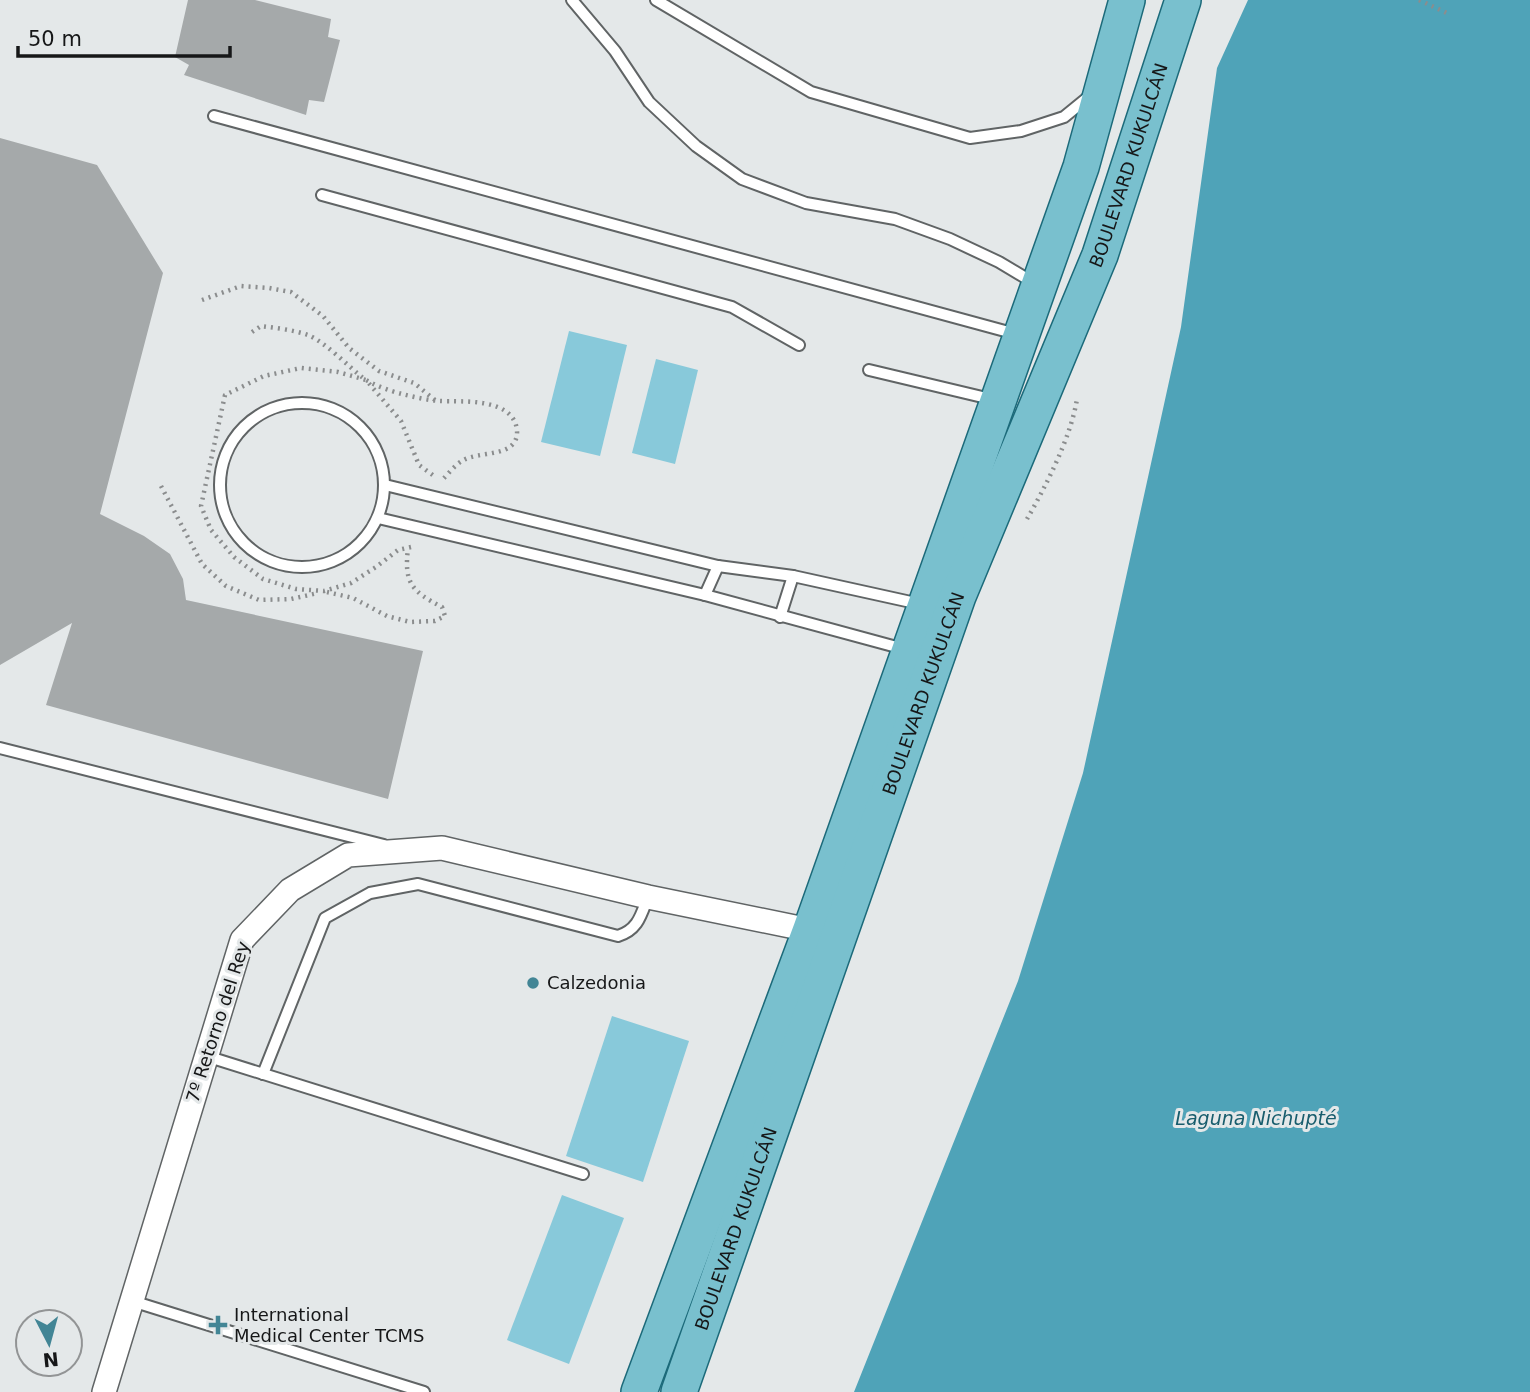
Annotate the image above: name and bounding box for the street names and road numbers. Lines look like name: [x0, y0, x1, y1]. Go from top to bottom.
street label: BOULEVARD KUKULCÁN: [1085, 60, 1172, 271]
street label: BOULEVARD KUKULCÁN: [878, 589, 969, 798]
street label: 7º Retorno del Rey: [182, 938, 254, 1105]
street label: BOULEVARD KUKULCÁN: [690, 1124, 781, 1333]

